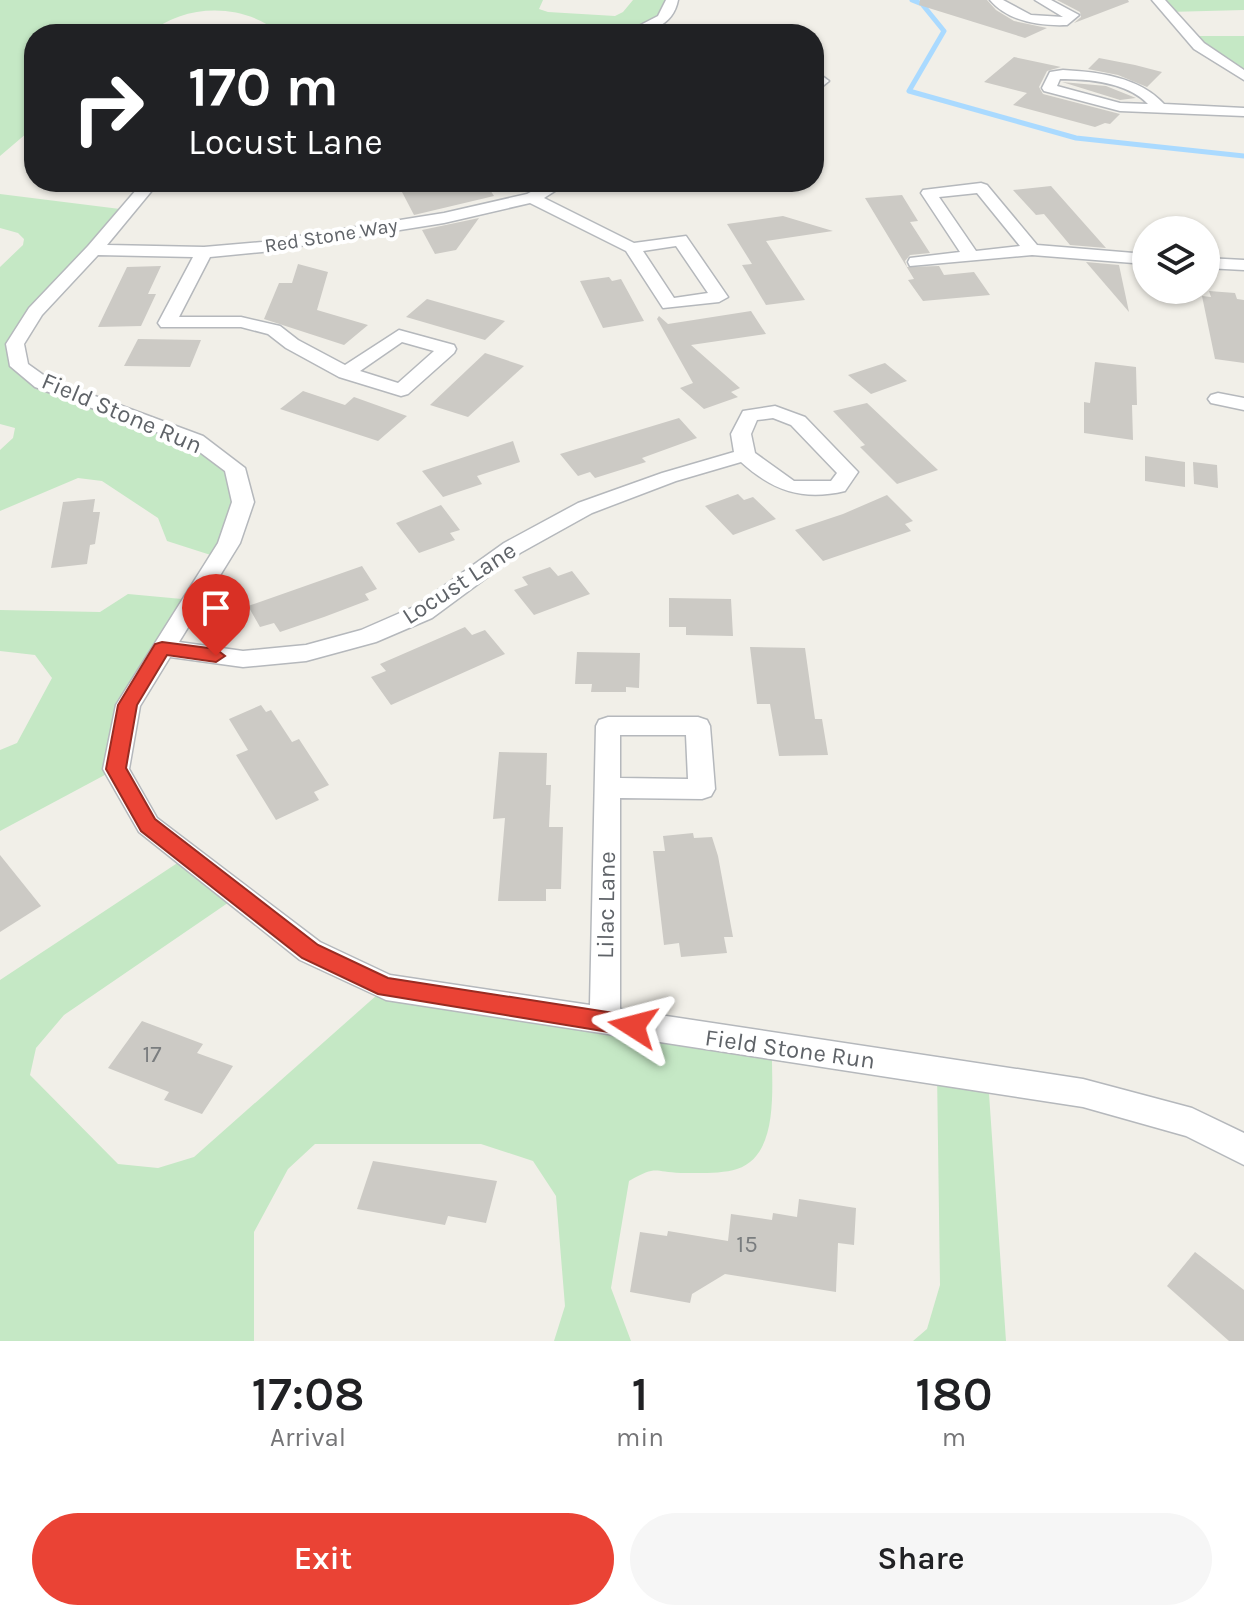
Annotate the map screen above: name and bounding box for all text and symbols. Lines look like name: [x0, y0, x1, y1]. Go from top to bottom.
text: 170 m: [188, 54, 339, 119]
icon: right: [56, 56, 160, 160]
text: Locust Lane: [188, 121, 383, 163]
street label: Red Stone Way: [263, 214, 399, 257]
map controls: [1132, 216, 1220, 304]
button: layers: [1132, 216, 1220, 304]
street label: Field Stone Run: [38, 367, 206, 459]
street label: Locust Lane: [397, 536, 521, 630]
pin: [182, 574, 250, 656]
icon: arrive: [194, 586, 238, 630]
street label: Lilac Lane: [591, 851, 621, 959]
position arrow: [591, 984, 675, 1068]
street label: Field Stone Run: [703, 1023, 877, 1075]
house number: 17: [142, 1040, 162, 1068]
house number: 15: [736, 1230, 758, 1258]
text: 17:08: [251, 1366, 365, 1422]
text: 1: [632, 1366, 648, 1422]
text: 180: [915, 1366, 993, 1422]
text: Arrival: [270, 1422, 346, 1453]
text: min: [616, 1422, 664, 1453]
text: m: [942, 1422, 966, 1453]
button: Exit: [32, 1513, 614, 1605]
button: Share: [630, 1513, 1212, 1605]

